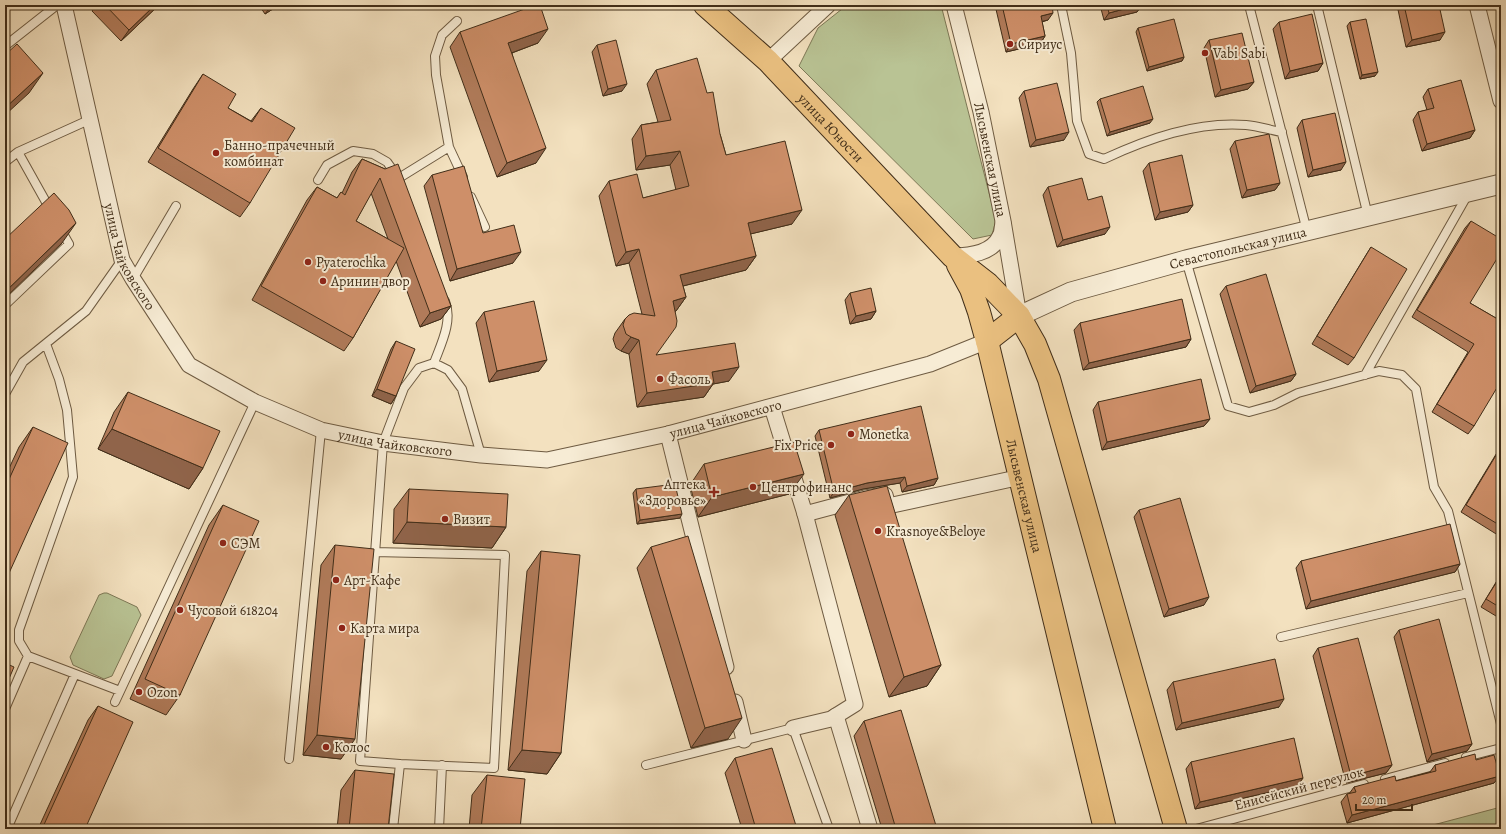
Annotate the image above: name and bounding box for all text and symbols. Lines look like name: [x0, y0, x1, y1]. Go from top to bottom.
place label: Сириус: [1018, 35, 1062, 54]
marker: Сириус: [1005, 39, 1015, 49]
place label: Vabi Sabi: [1212, 44, 1266, 63]
marker: Vabi Sabi: [1200, 48, 1210, 58]
street label: улица Юности: [793, 89, 868, 167]
street label: Лысьвенская улица: [969, 100, 1011, 219]
place label: Банно-прачечный комбинат: [224, 136, 335, 171]
marker: Банно-прачечный комбинат: [211, 148, 221, 158]
street label: улица Чайковского: [99, 200, 160, 314]
street label: Севастопольская улица: [1167, 222, 1309, 274]
place label: Pyaterochka: [316, 253, 387, 272]
marker: Pyaterochka: [303, 257, 313, 267]
place label: Аринин двор: [330, 272, 410, 291]
marker: Аринин двор: [318, 276, 328, 286]
place label: Фасоль: [668, 370, 710, 389]
marker: Фасоль: [655, 374, 665, 384]
street label: улица Чайковского: [667, 395, 784, 443]
street label: улица Чайковского: [336, 425, 453, 461]
place label: Monetka: [859, 425, 910, 444]
marker: Monetka: [846, 429, 856, 439]
place label: Fix Price: [774, 436, 823, 455]
street label: Лысьвенская улица: [1001, 437, 1047, 555]
marker: Fix Price: [826, 440, 836, 450]
place label: Аптека «Здоровье»: [639, 475, 707, 510]
place label: Центрофинанс: [761, 478, 852, 497]
marker: Центрофинанс: [748, 482, 758, 492]
marker: Аптека «Здоровье»: [709, 487, 719, 497]
place label: Визит: [453, 510, 490, 529]
marker: Визит: [440, 514, 450, 524]
place label: Krasnoye&Beloye: [886, 522, 986, 541]
marker: Krasnoye&Beloye: [873, 526, 883, 536]
place label: СЭМ: [231, 534, 260, 553]
marker: СЭМ: [218, 538, 228, 548]
place label: Арт-Кафе: [343, 571, 401, 590]
marker: Арт-Кафе: [331, 575, 341, 585]
place label: Чусовой 618204: [188, 601, 278, 620]
marker: Чусовой 618204: [175, 605, 185, 615]
place label: Карта мира: [350, 619, 420, 638]
marker: Карта мира: [337, 623, 347, 633]
place label: Ozon: [147, 683, 178, 702]
marker: Ozon: [134, 687, 144, 697]
place label: Колос: [334, 738, 370, 757]
marker: Колос: [321, 742, 331, 752]
street label: Енисейский переулок: [1232, 762, 1366, 815]
scale bar: [1356, 786, 1412, 812]
text: 20 m: [1362, 792, 1386, 808]

